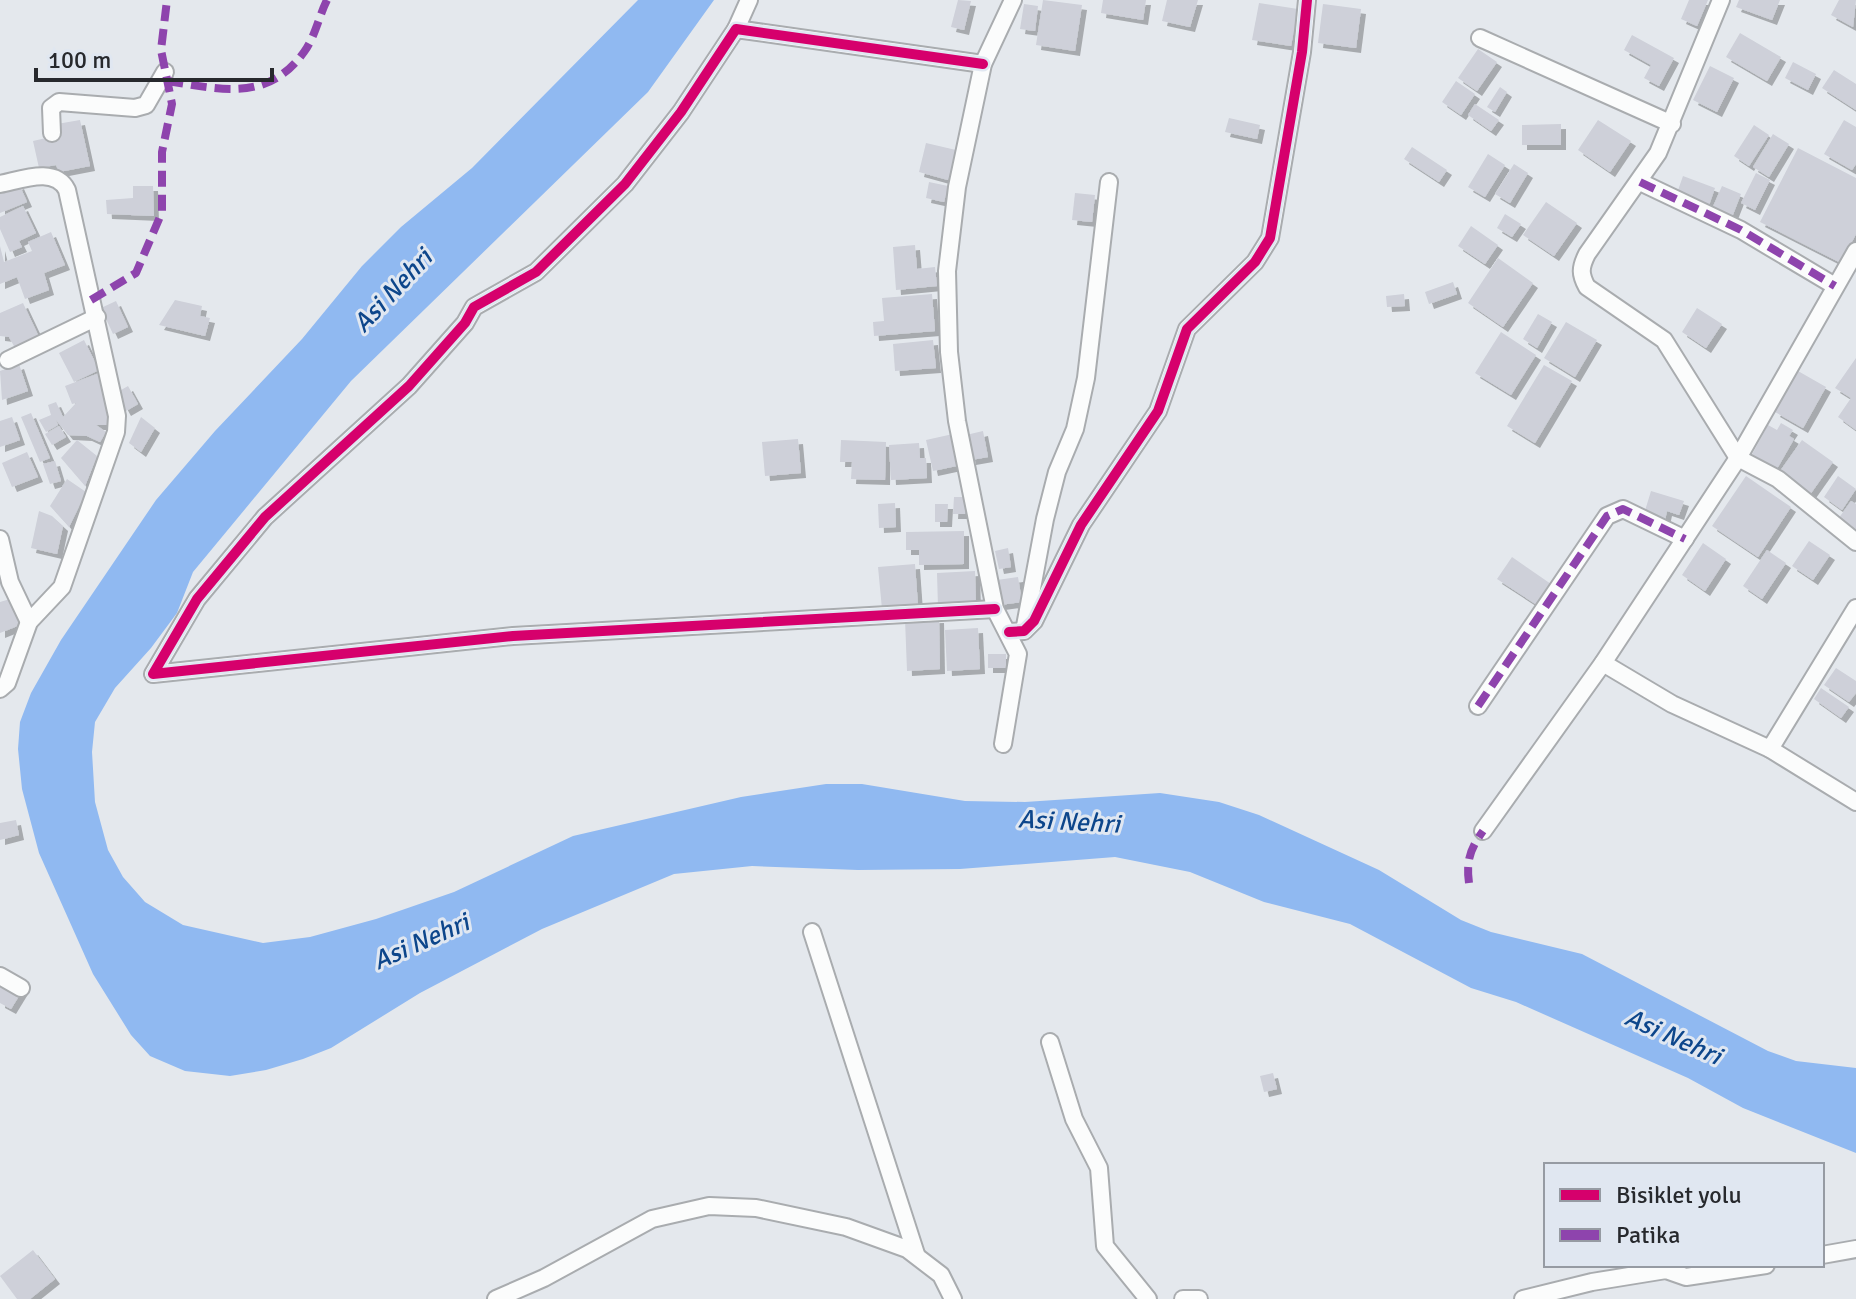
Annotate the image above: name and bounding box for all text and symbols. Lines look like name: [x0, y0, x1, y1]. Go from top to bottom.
scale bar: [36, 32, 272, 82]
text: 100 m: [48, 45, 111, 75]
water label: Asi Nehri: [347, 241, 441, 339]
water label: Asi Nehri: [1017, 803, 1124, 841]
water label: Asi Nehri: [368, 905, 477, 977]
water label: Asi Nehri: [1620, 1002, 1729, 1074]
legend: [1544, 1163, 1824, 1267]
text: Bisiklet yolu: [1616, 1180, 1742, 1210]
text: Patika: [1616, 1220, 1680, 1250]

